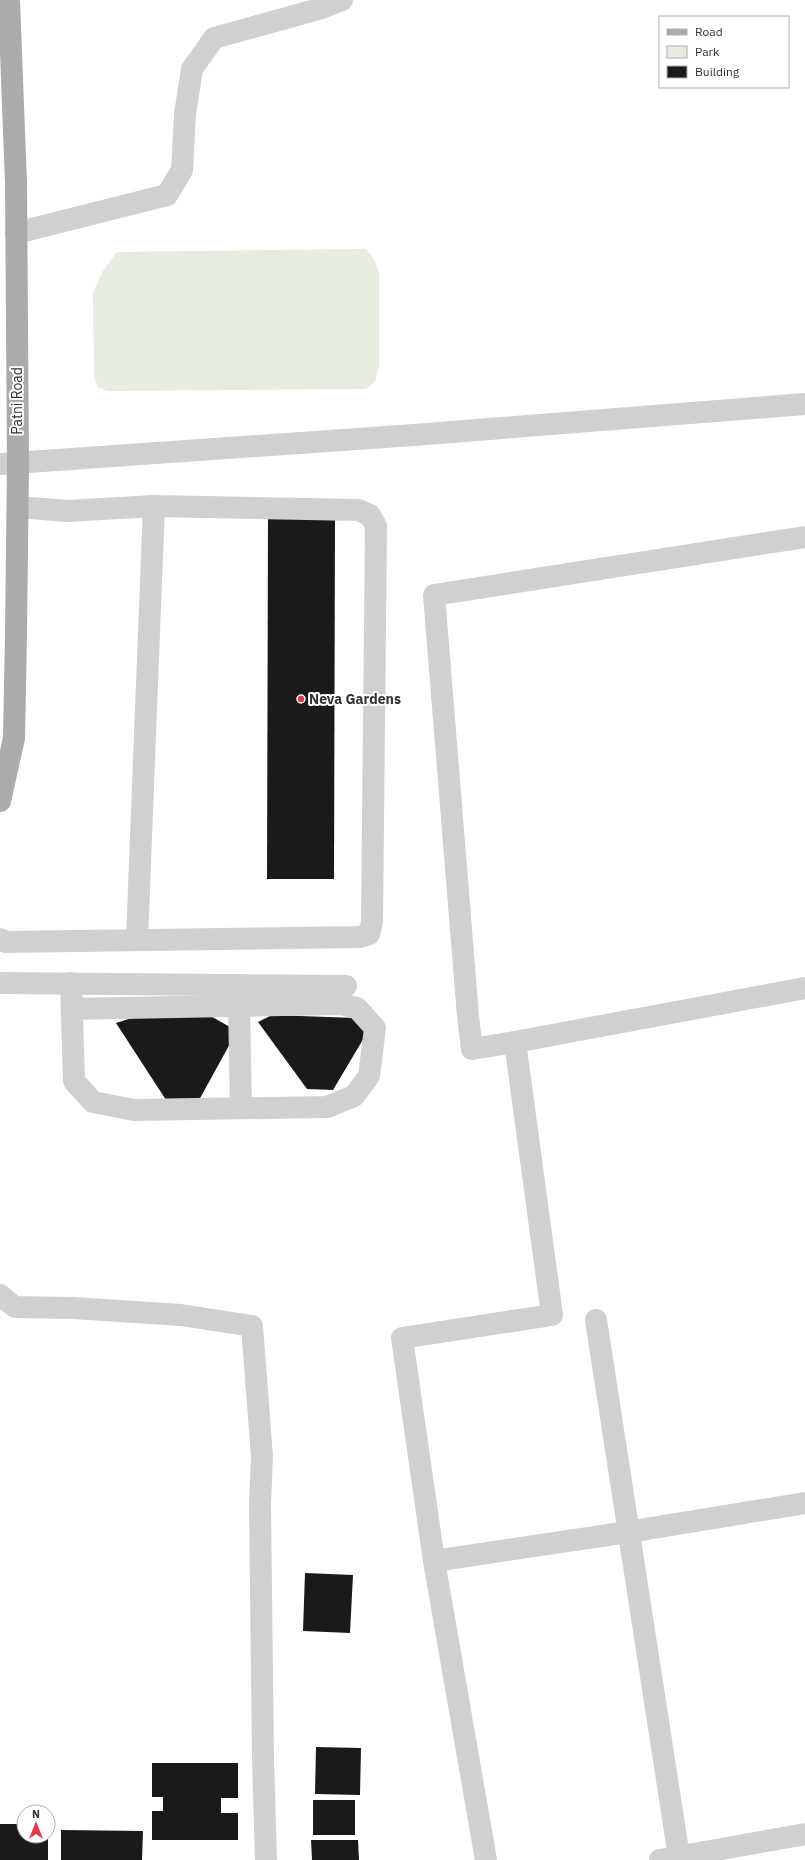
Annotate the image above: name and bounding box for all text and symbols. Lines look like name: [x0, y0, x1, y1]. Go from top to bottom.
legend: [659, 16, 789, 88]
text: Road: [695, 24, 723, 39]
text: Park: [695, 44, 720, 59]
text: Building: [695, 64, 740, 79]
street label: Patni Road: [8, 367, 26, 435]
place label: Neva Gardens: [309, 690, 401, 708]
marker: Neva Gardens: [296, 694, 306, 704]
north arrow: [16, 1804, 56, 1844]
text: N: [32, 1807, 40, 1821]

